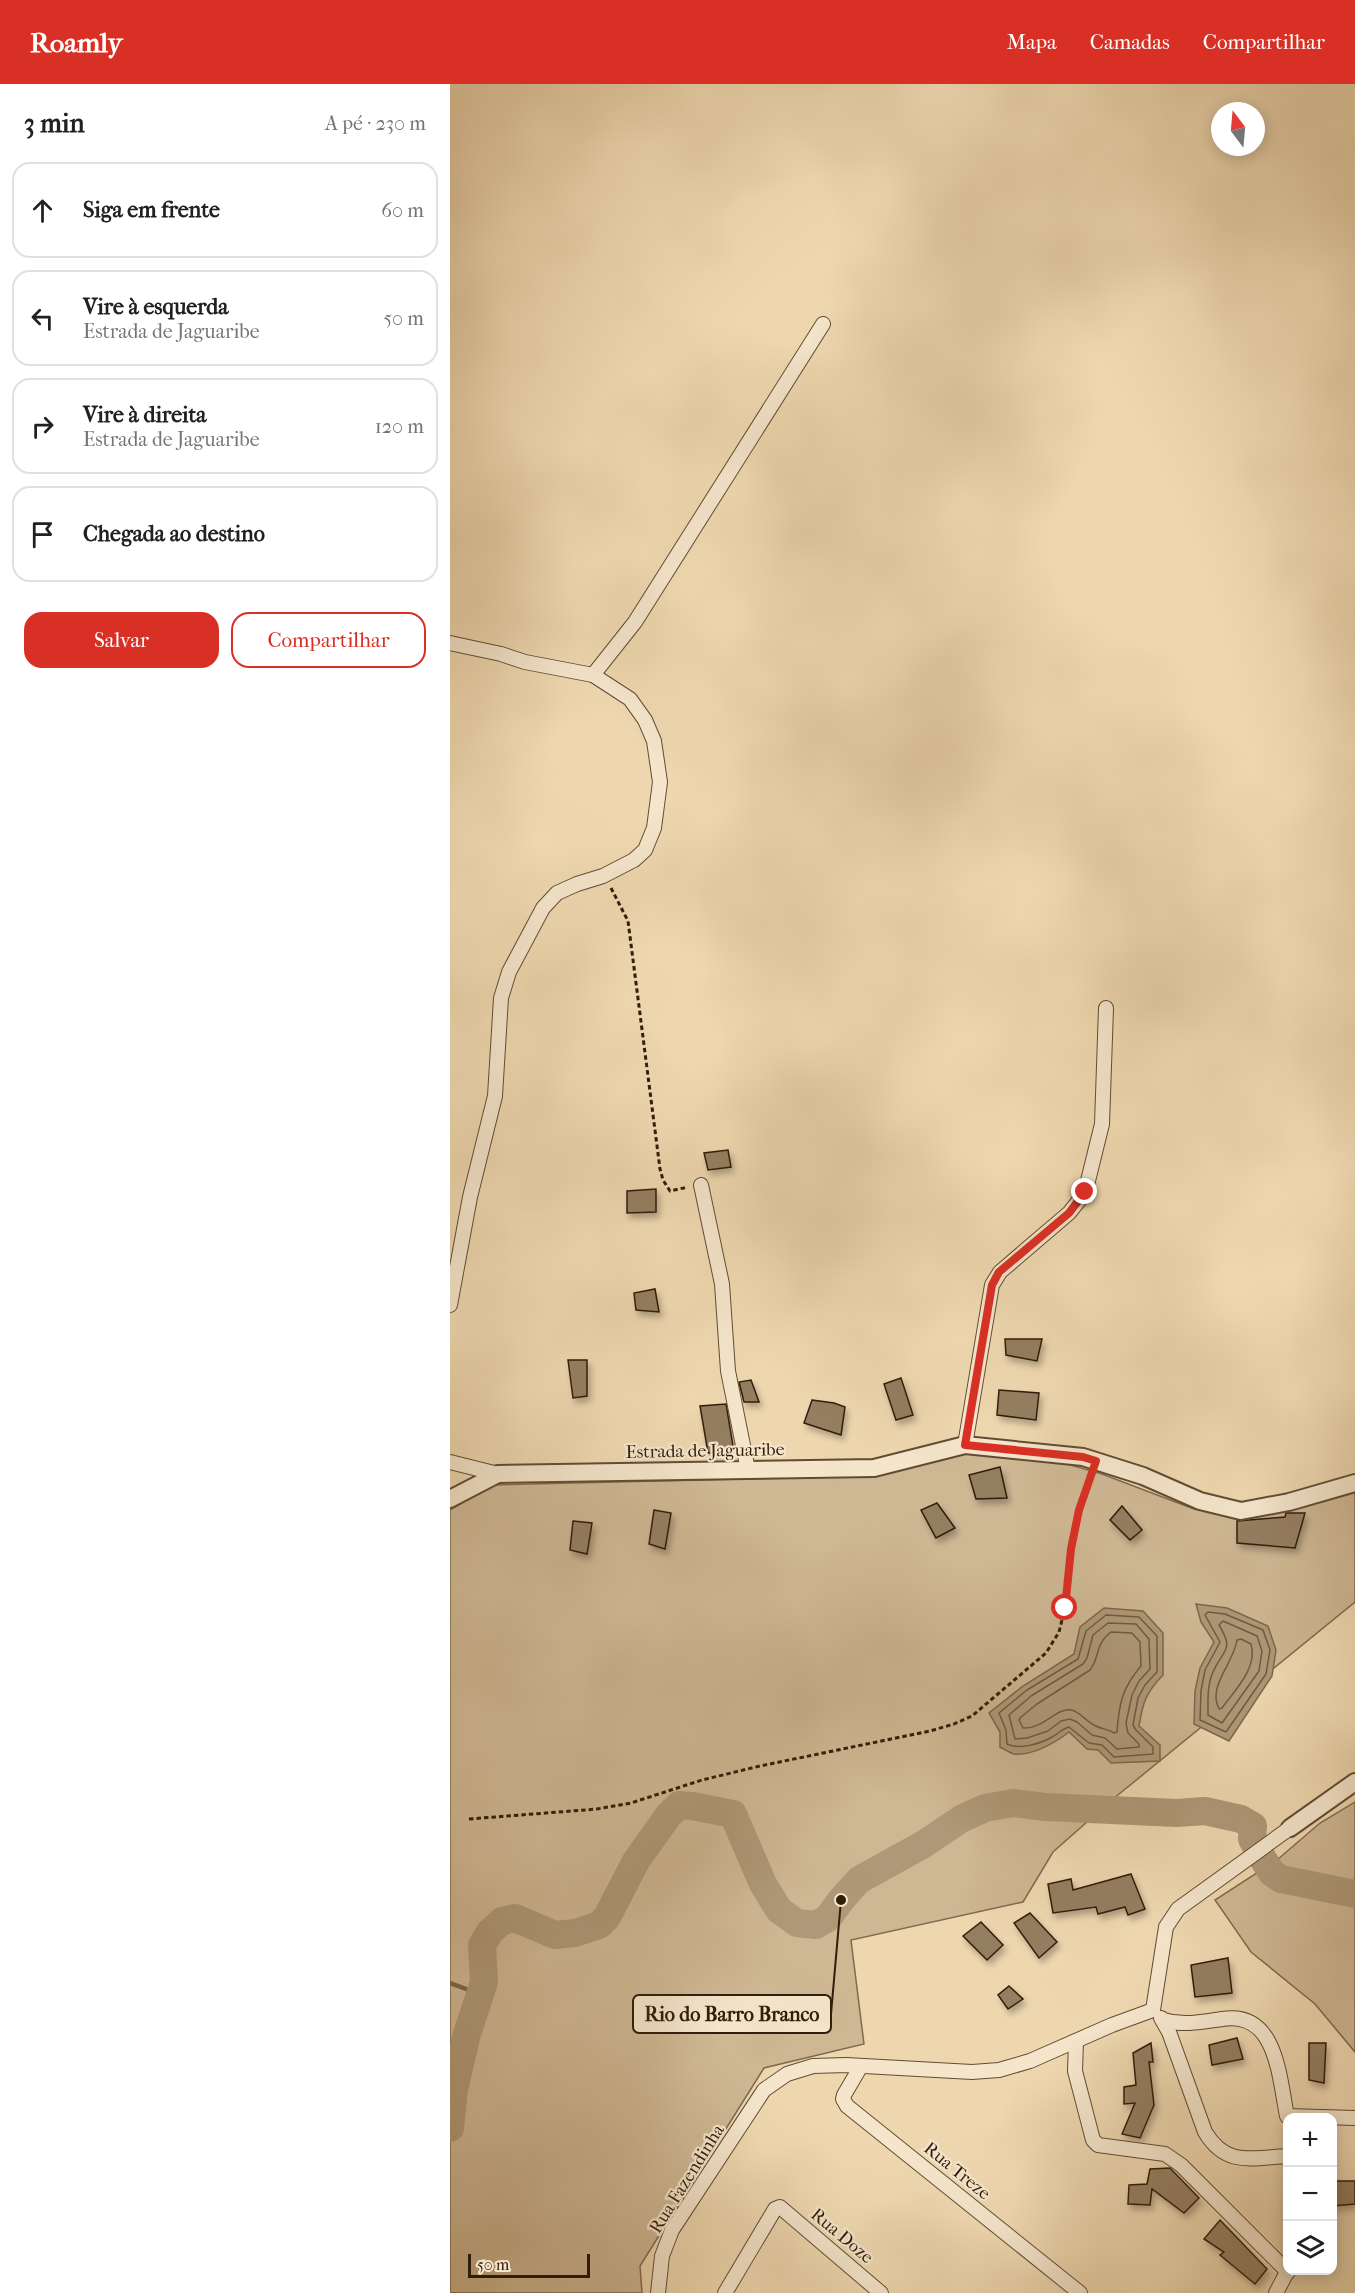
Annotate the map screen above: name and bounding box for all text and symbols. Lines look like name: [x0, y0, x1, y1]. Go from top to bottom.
text: Roamly: [30, 26, 122, 59]
text: Mapa: [1007, 30, 1057, 54]
text: Camadas: [1090, 30, 1170, 54]
text: Compartilhar: [1203, 30, 1325, 54]
north arrow: [1211, 102, 1265, 156]
text: 3 min: [24, 108, 85, 139]
text: A pé · 230 m: [325, 112, 426, 135]
icon: ahead: [26, 194, 59, 227]
text: Siga em frente: [83, 197, 220, 223]
text: 60 m: [381, 199, 424, 222]
text: Vire à esquerda: [83, 294, 228, 320]
icon: left: [26, 302, 59, 335]
text: 50 m: [383, 307, 424, 330]
text: Estrada de Jaguaribe: [83, 320, 260, 343]
text: Vire à direita: [83, 402, 206, 428]
icon: right: [26, 410, 59, 443]
text: 120 m: [375, 415, 424, 438]
text: Estrada de Jaguaribe: [83, 428, 260, 451]
icon: arrive: [26, 518, 59, 551]
text: Chegada ao destino: [83, 521, 265, 547]
button: Salvar: [24, 612, 219, 668]
button: Compartilhar: [231, 612, 426, 668]
route end: [1071, 1178, 1097, 1204]
street label: Estrada de Jaguaribe: [625, 1439, 785, 1463]
route start: [1051, 1594, 1077, 1620]
callout: Rio do Barro Branco: [633, 1995, 831, 2033]
text: Rio do Barro Branco: [645, 2003, 819, 2026]
map controls: [1283, 2113, 1337, 2275]
button: +: [1283, 2113, 1337, 2167]
street label: Rua Fazendinha: [645, 2120, 729, 2237]
street label: Rua Treze: [920, 2138, 995, 2204]
button: −: [1283, 2167, 1337, 2221]
street label: Rua Doze: [807, 2204, 877, 2268]
button: layers: [1283, 2221, 1337, 2275]
scale bar: [468, 2251, 590, 2278]
text: 50 m: [477, 2255, 509, 2274]

